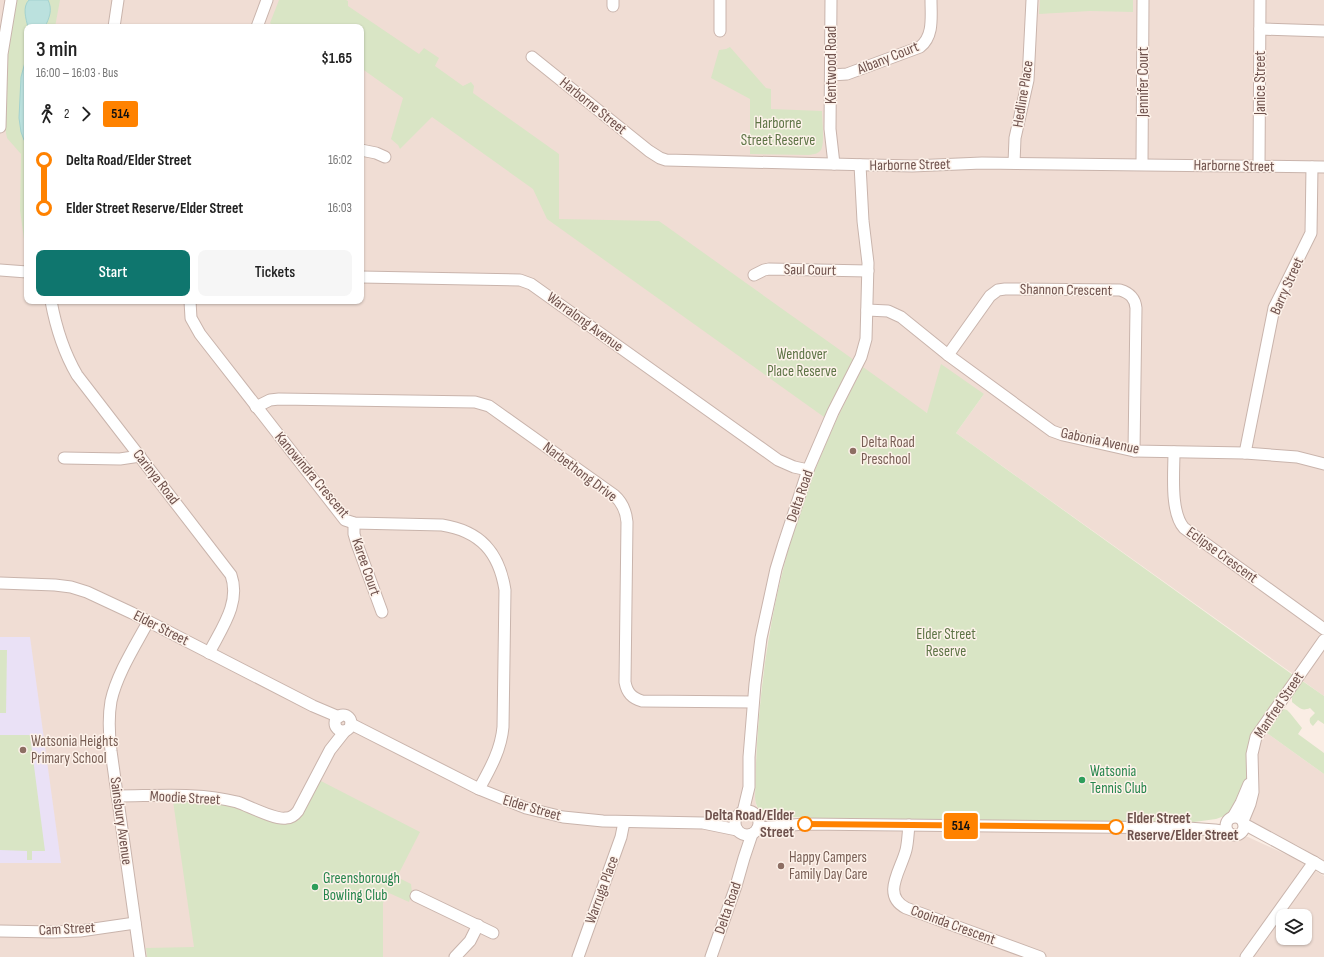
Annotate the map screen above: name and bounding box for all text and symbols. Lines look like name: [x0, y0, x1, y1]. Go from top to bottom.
street label: Kentwood Road: [822, 26, 841, 104]
text: 3 min: [36, 36, 77, 63]
street label: Albany Court: [854, 37, 922, 79]
street label: Jennifer Court: [1134, 46, 1153, 118]
text: $1.65: [321, 49, 352, 68]
street label: Janice Street: [1251, 51, 1270, 116]
street label: Hedline Place: [1008, 59, 1038, 129]
text: 16:00 – 16:03 · Bus: [36, 65, 118, 81]
street label: Harborne Street: [556, 73, 631, 139]
icon: walk: [36, 103, 58, 125]
icon: forward: [75, 103, 97, 125]
text: 514: [111, 105, 130, 122]
text: 2: [64, 106, 69, 122]
park label: Harborne Street Reserve: [741, 114, 815, 150]
text: Delta Road/Elder Street: [66, 151, 192, 170]
text: 16:02: [328, 152, 352, 168]
street label: Harborne Street: [869, 155, 951, 175]
street label: Harborne Street: [1193, 156, 1275, 176]
text: Elder Street Reserve/Elder Street: [66, 199, 243, 218]
text: 16:03: [328, 200, 352, 216]
button: Start: [36, 250, 190, 296]
button: Tickets: [198, 250, 352, 296]
street label: Barry Street: [1266, 254, 1308, 318]
street label: Saul Court: [784, 260, 837, 280]
street label: Shannon Crescent: [1020, 280, 1113, 300]
street label: Warralong Avenue: [543, 288, 627, 356]
park label: Wendover Place Reserve: [767, 345, 837, 381]
street label: Gabonia Avenue: [1059, 423, 1141, 459]
street label: Kanowindra Crescent: [270, 428, 354, 522]
place label: Delta Road Preschool: [861, 433, 915, 469]
street label: Narbethong Drive: [539, 438, 621, 506]
street label: Carinya Road: [129, 446, 183, 508]
marker: Delta Road Preschool: [848, 446, 858, 456]
street label: Delta Road: [782, 467, 818, 525]
street label: Eclipse Crescent: [1183, 523, 1262, 588]
street label: Karee Court: [347, 536, 385, 599]
street label: Elder Street: [130, 606, 192, 650]
park label: Elder Street Reserve: [916, 625, 976, 661]
street label: Manfred Street: [1250, 668, 1308, 742]
place label: Watsonia Heights Primary School: [31, 732, 118, 768]
marker: Watsonia Heights Primary School: [18, 745, 28, 755]
place label: Watsonia Tennis Club: [1090, 762, 1147, 798]
marker: Watsonia Tennis Club: [1077, 775, 1087, 785]
street label: Sainsbury Avenue: [105, 776, 137, 866]
street label: Moodie Street: [149, 787, 221, 809]
street label: Elder Street: [501, 791, 564, 825]
place label: Delta Road/Elder Street: [705, 806, 794, 842]
place label: Elder Street Reserve/Elder Street: [1127, 809, 1239, 845]
line badge: 514: [938, 813, 984, 839]
marker: Delta Road/Elder Street: [797, 816, 813, 832]
text: 514: [952, 817, 970, 834]
marker: Elder Street Reserve/Elder Street: [1108, 819, 1124, 835]
place label: Happy Campers Family Day Care: [789, 848, 868, 884]
street label: Warruga Place: [581, 853, 623, 927]
marker: Happy Campers Family Day Care: [776, 861, 786, 871]
place label: Greensborough Bowling Club: [323, 869, 400, 905]
street label: Delta Road: [710, 879, 746, 937]
marker: Greensborough Bowling Club: [310, 882, 320, 892]
street label: Cooinda Crescent: [908, 901, 998, 949]
map controls: [1276, 909, 1312, 945]
button: layers: [1276, 909, 1312, 945]
street label: Cam Street: [38, 918, 96, 940]

